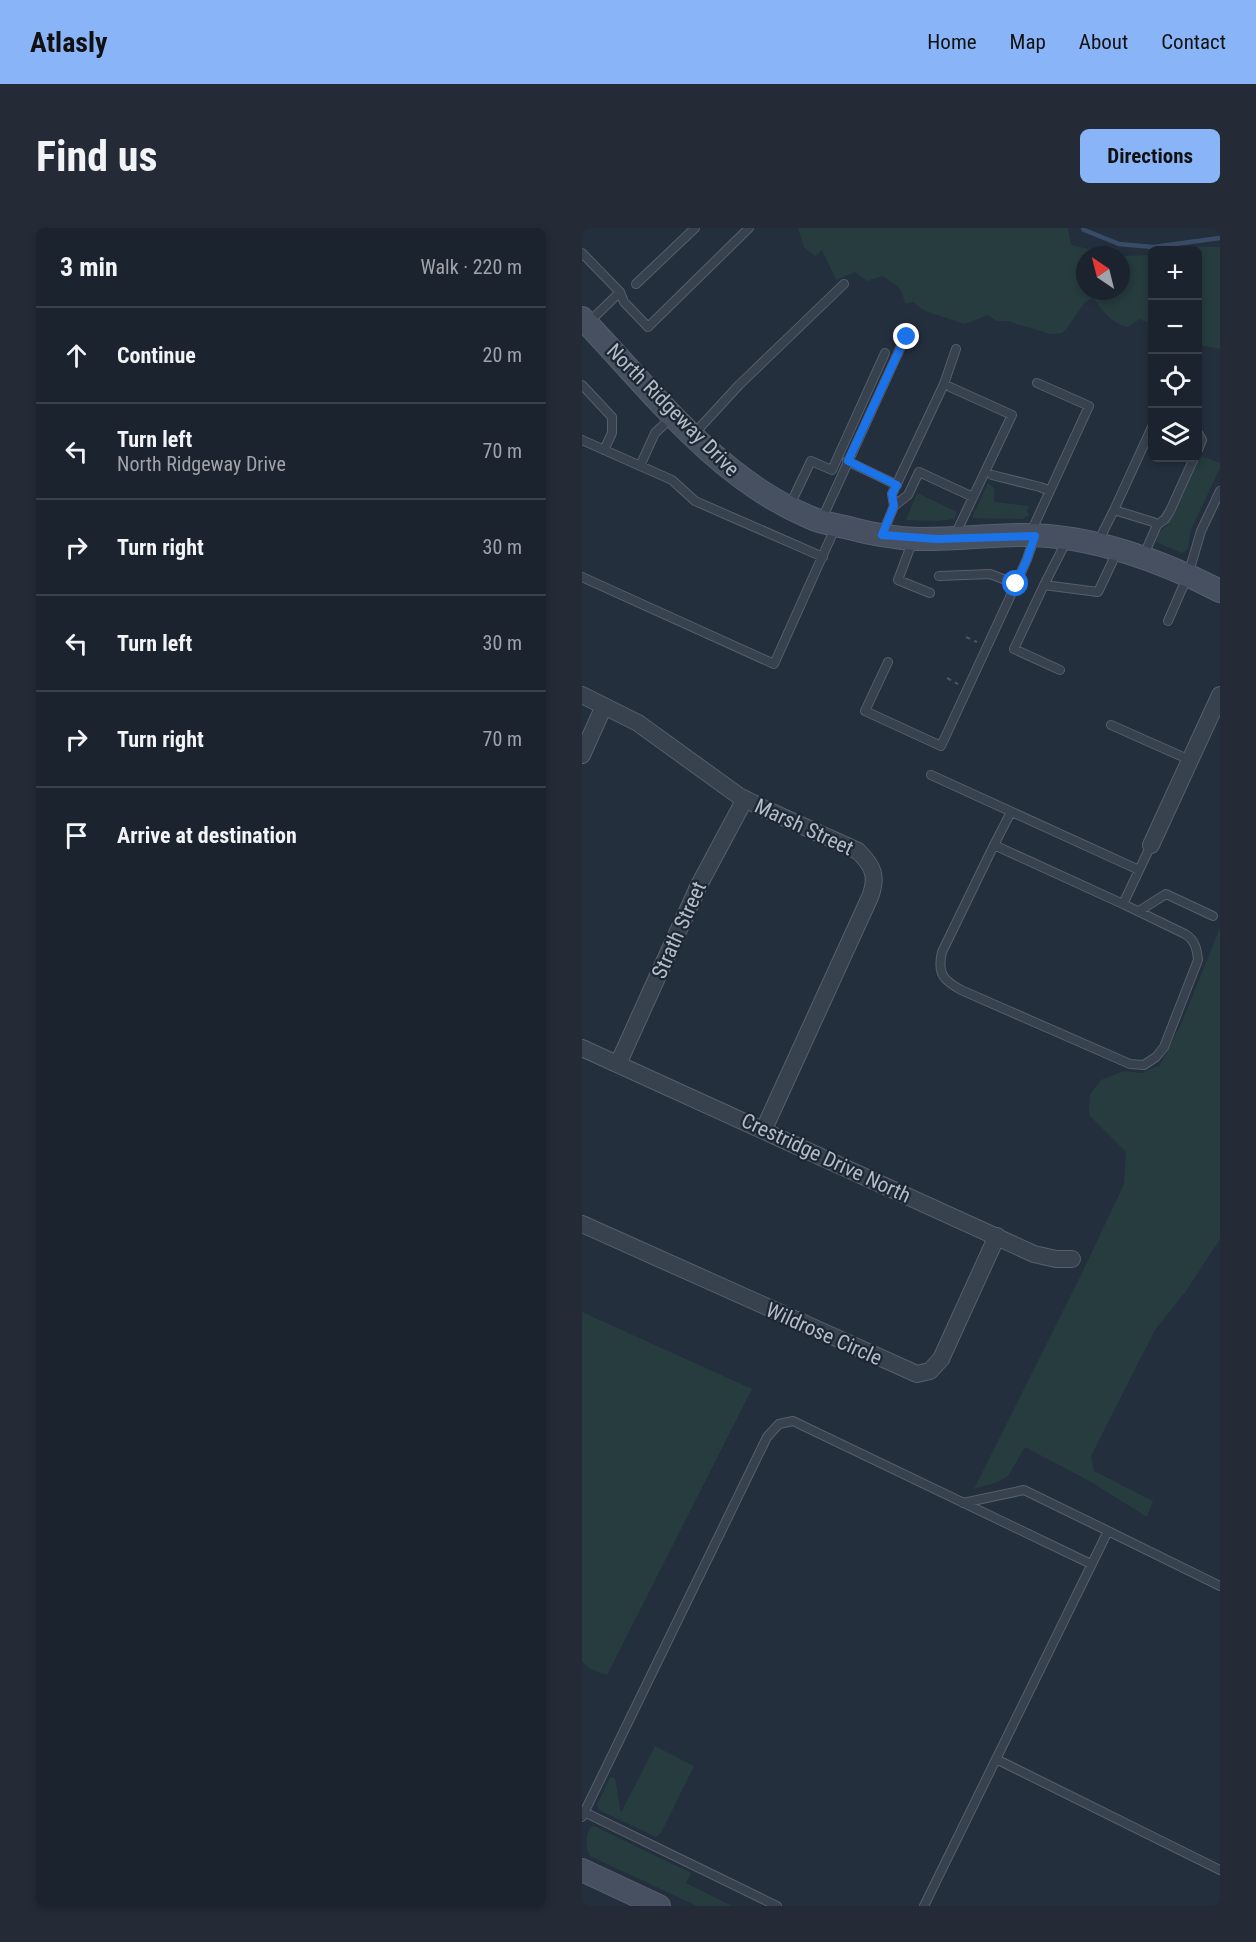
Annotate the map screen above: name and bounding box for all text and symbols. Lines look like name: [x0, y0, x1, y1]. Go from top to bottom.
text: Atlasly: [30, 26, 108, 59]
text: Home: [927, 30, 977, 54]
text: Map: [1010, 30, 1046, 54]
text: About: [1079, 30, 1128, 54]
text: Contact: [1161, 30, 1226, 54]
button: Directions: [1080, 129, 1220, 183]
text: Find us: [36, 132, 157, 181]
north arrow: [1076, 246, 1130, 300]
map controls: [1148, 246, 1202, 462]
button: +: [1148, 246, 1202, 300]
text: 3 min: [60, 252, 118, 282]
text: Walk · 220 m: [421, 255, 522, 279]
button: −: [1148, 300, 1202, 354]
route end: [893, 323, 919, 349]
icon: ahead: [60, 339, 93, 372]
street label: North Ridgeway Drive: [602, 339, 744, 481]
text: Continue: [117, 343, 196, 368]
text: 20 m: [483, 343, 522, 367]
button: locate: [1148, 354, 1202, 408]
button: layers: [1148, 408, 1202, 462]
text: Turn left: [117, 427, 192, 452]
icon: left: [60, 435, 93, 468]
text: 70 m: [483, 439, 522, 463]
text: North Ridgeway Drive: [117, 452, 286, 476]
icon: right: [60, 531, 93, 564]
text: Turn right: [117, 535, 204, 560]
text: 30 m: [483, 535, 522, 559]
route start: [1002, 570, 1028, 596]
icon: left: [60, 627, 93, 660]
text: Turn left: [117, 631, 192, 656]
text: 30 m: [483, 631, 522, 655]
icon: right: [60, 723, 93, 756]
text: Turn right: [117, 727, 204, 752]
text: 70 m: [483, 727, 522, 751]
street label: Marsh Street: [751, 794, 857, 860]
icon: arrive: [60, 819, 93, 852]
text: Arrive at destination: [117, 823, 297, 848]
street label: Strath Street: [647, 878, 711, 982]
street label: Crestridge Drive North: [738, 1108, 914, 1208]
street label: Wildrose Circle: [762, 1298, 886, 1370]

